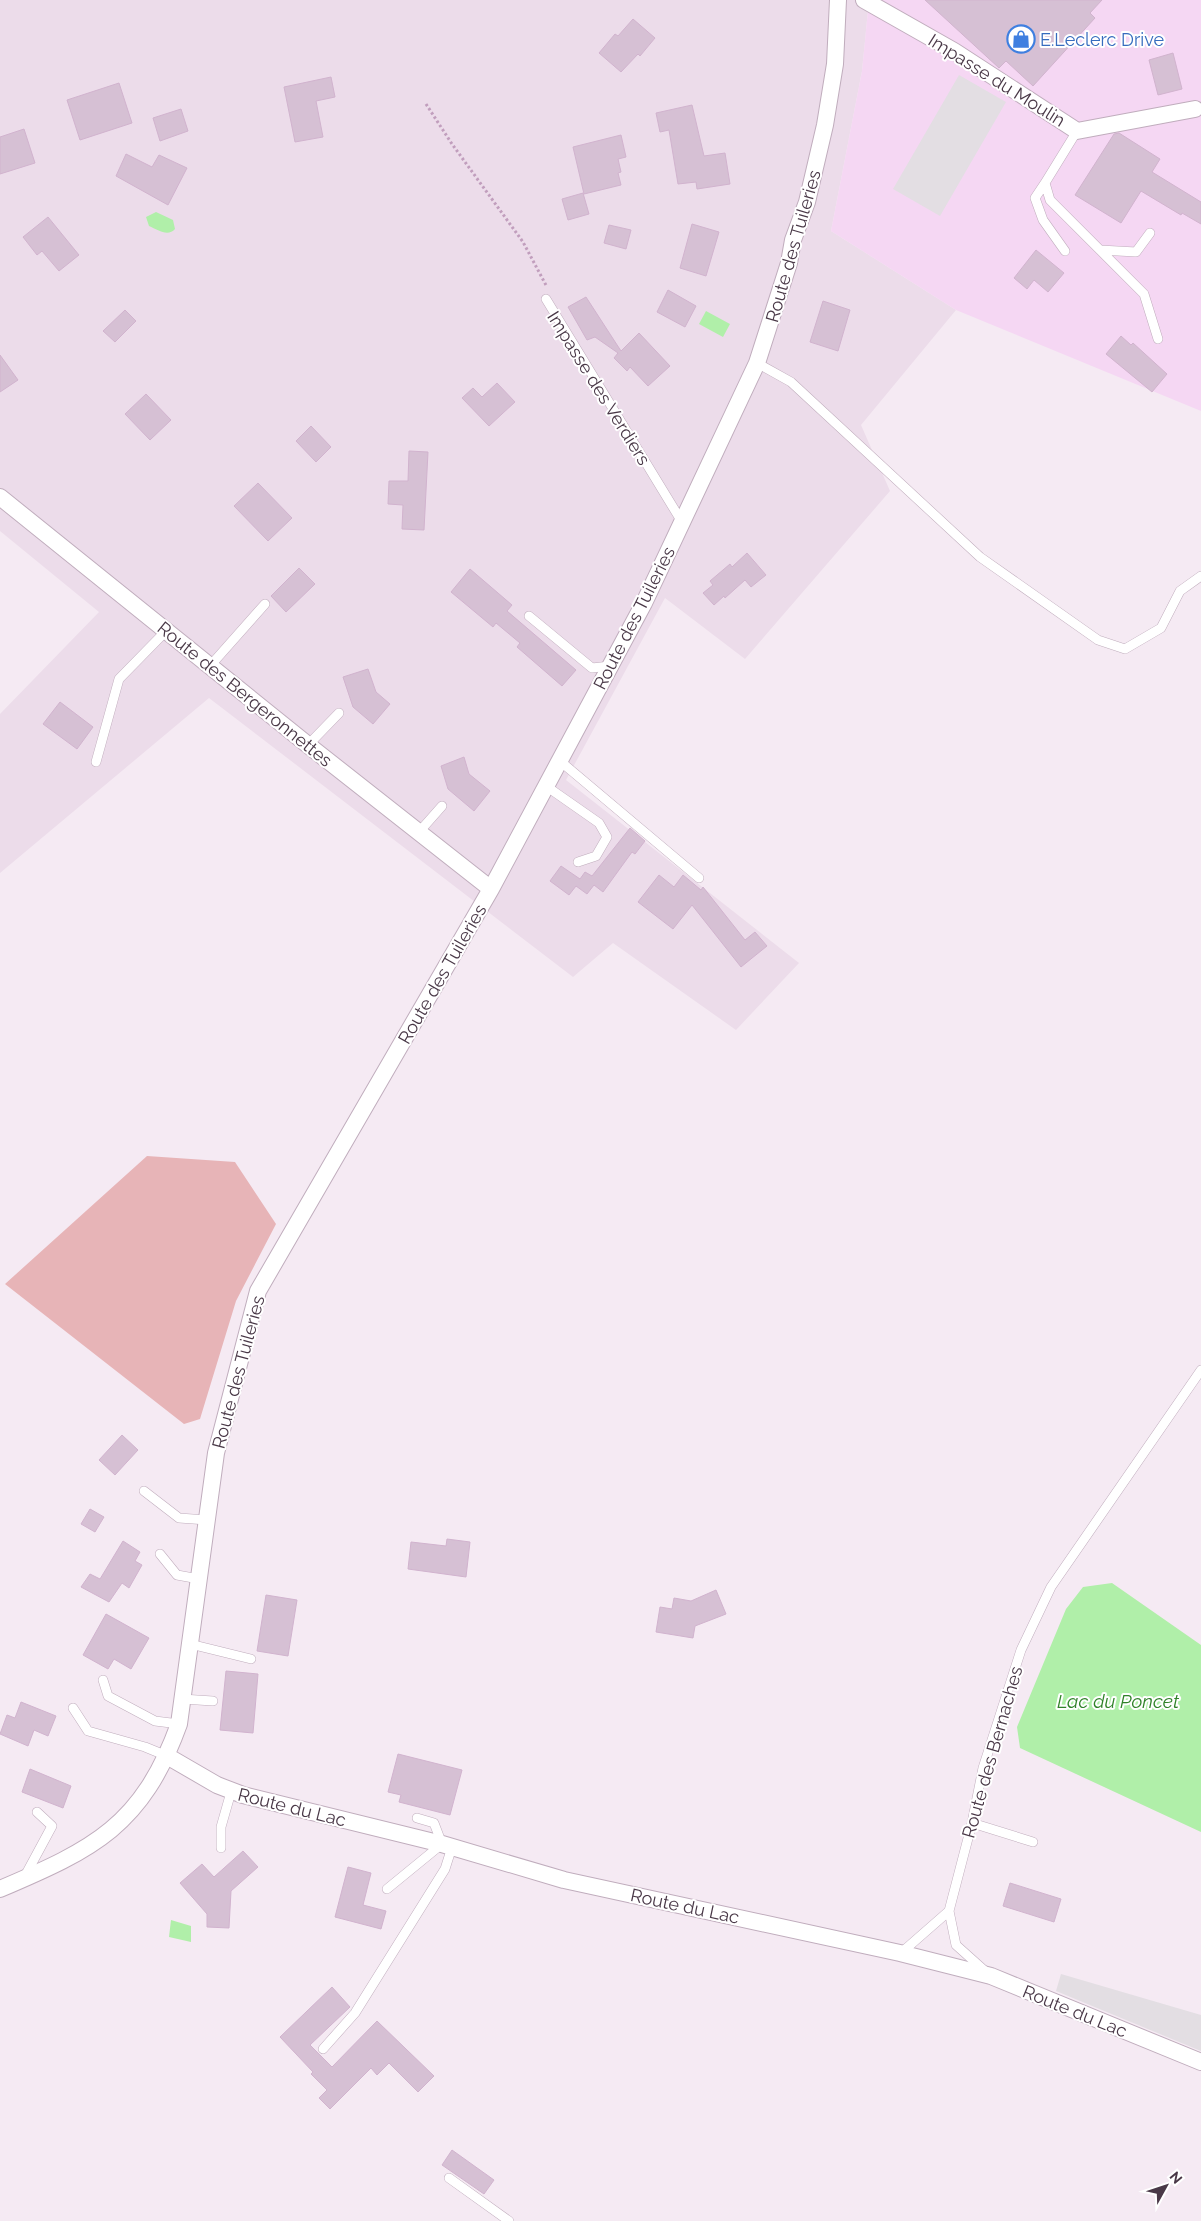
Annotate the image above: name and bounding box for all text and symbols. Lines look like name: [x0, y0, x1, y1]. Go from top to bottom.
shop icon: E.Leclerc Drive: [1006, 24, 1036, 54]
street label: Impasse du Moulin: [925, 29, 1069, 131]
place label: E.Leclerc Drive: [1040, 29, 1164, 50]
street label: Route des Tuileries: [761, 167, 825, 325]
street label: Impasse des Verdiers: [543, 307, 655, 469]
street label: Route des Tuileries: [589, 543, 679, 693]
street label: Route des Bergeronnettes: [153, 617, 337, 771]
street label: Route des Tuileries: [394, 900, 491, 1047]
street label: Route des Tuileries: [207, 1293, 269, 1451]
street label: Route des Bernaches: [957, 1663, 1027, 1840]
water label: Lac du Poncet: [1057, 1690, 1180, 1712]
street label: Route du Lac: [236, 1783, 348, 1831]
street label: Route du Lac: [629, 1884, 741, 1928]
street label: Route du Lac: [1020, 1981, 1130, 2041]
north arrow: [1141, 2161, 1191, 2211]
text: N: [1166, 2168, 1186, 2187]

